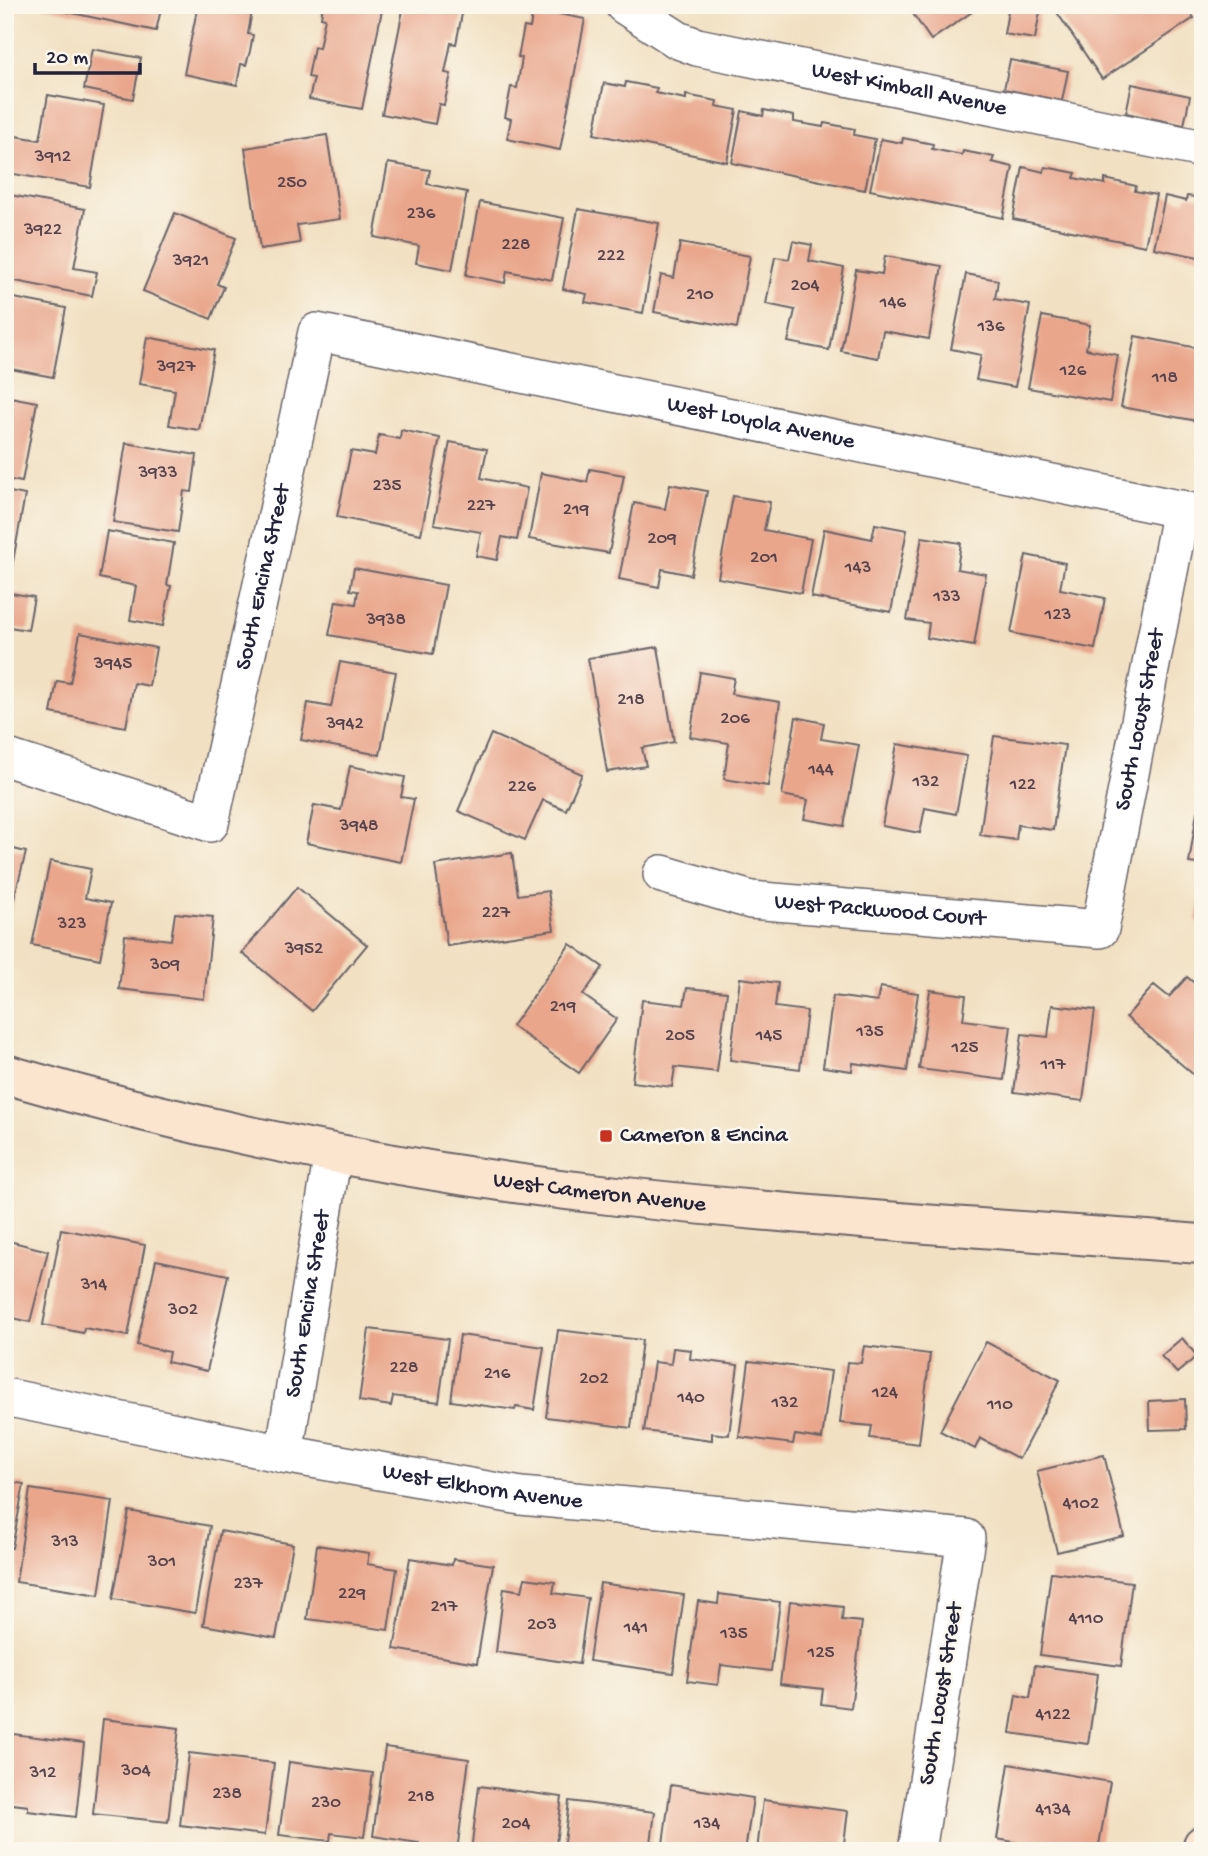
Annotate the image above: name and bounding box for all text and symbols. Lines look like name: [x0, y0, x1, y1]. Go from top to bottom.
scale bar: [35, 32, 140, 76]
text: 20 m: [46, 47, 88, 72]
street label: West Kimball Avenue: [809, 57, 1010, 123]
house number: 3912: [34, 146, 71, 169]
house number: 250: [277, 172, 307, 195]
house number: 236: [407, 203, 436, 226]
house number: 3922: [23, 219, 62, 242]
house number: 228: [501, 234, 531, 257]
house number: 222: [597, 245, 625, 268]
house number: 3921: [172, 250, 209, 273]
house number: 204: [790, 275, 820, 298]
house number: 210: [686, 284, 714, 307]
house number: 146: [879, 292, 907, 315]
house number: 136: [976, 316, 1005, 339]
house number: 3927: [156, 356, 196, 379]
house number: 126: [1059, 360, 1087, 383]
house number: 118: [1151, 367, 1178, 390]
street label: West Loyola Avenue: [665, 391, 858, 456]
house number: 3933: [137, 462, 178, 485]
house number: 235: [372, 475, 402, 498]
street label: South Encina Street: [230, 480, 297, 672]
house number: 227: [467, 495, 496, 518]
house number: 219: [563, 499, 590, 522]
house number: 209: [647, 528, 677, 551]
house number: 201: [750, 547, 778, 570]
house number: 143: [844, 557, 871, 580]
house number: 133: [932, 586, 961, 609]
house number: 123: [1044, 604, 1072, 627]
house number: 3938: [365, 609, 406, 632]
street label: South Locust Street: [1110, 625, 1171, 813]
house number: 3945: [93, 653, 132, 676]
house number: 218: [617, 689, 645, 712]
house number: 206: [720, 708, 750, 731]
house number: 3942: [325, 713, 364, 736]
house number: 144: [807, 759, 834, 782]
house number: 132: [912, 771, 939, 794]
house number: 122: [1009, 774, 1036, 797]
house number: 226: [508, 776, 536, 799]
house number: 3948: [339, 815, 378, 838]
street label: West Packwood Court: [773, 888, 988, 933]
house number: 227: [482, 902, 511, 925]
house number: 323: [56, 913, 87, 936]
house number: 3952: [284, 938, 323, 961]
house number: 309: [149, 954, 181, 977]
house number: 219: [550, 996, 577, 1019]
house number: 135: [855, 1021, 884, 1044]
house number: 205: [665, 1025, 695, 1048]
house number: 145: [755, 1025, 782, 1048]
house number: 125: [951, 1037, 978, 1060]
house number: 117: [1039, 1054, 1067, 1077]
place label: Cameron & Encina: [620, 1123, 789, 1150]
marker: Cameron & Encina: [598, 1128, 614, 1144]
street label: West Cameron Avenue: [491, 1167, 708, 1219]
street label: South Encina Street: [280, 1207, 337, 1400]
house number: 314: [80, 1274, 107, 1297]
house number: 302: [167, 1299, 198, 1322]
house number: 228: [389, 1357, 419, 1380]
house number: 216: [484, 1363, 511, 1386]
house number: 202: [579, 1368, 609, 1391]
house number: 124: [871, 1382, 898, 1405]
house number: 140: [676, 1387, 705, 1410]
house number: 132: [771, 1392, 798, 1415]
house number: 110: [986, 1394, 1013, 1417]
street label: West Elkhorn Avenue: [380, 1458, 585, 1515]
house number: 4102: [1063, 1493, 1099, 1516]
house number: 313: [50, 1531, 79, 1554]
house number: 301: [147, 1551, 176, 1574]
house number: 237: [233, 1573, 264, 1596]
house number: 229: [338, 1583, 367, 1606]
house number: 217: [431, 1596, 459, 1619]
street label: South Locust Street: [914, 1599, 970, 1787]
house number: 4110: [1068, 1608, 1104, 1631]
house number: 203: [527, 1614, 557, 1637]
house number: 141: [623, 1617, 648, 1640]
house number: 135: [719, 1623, 748, 1646]
house number: 125: [807, 1642, 834, 1665]
house number: 4122: [1035, 1704, 1071, 1727]
house number: 304: [120, 1760, 151, 1783]
house number: 312: [29, 1762, 56, 1785]
house number: 238: [212, 1783, 242, 1806]
house number: 218: [407, 1786, 435, 1809]
house number: 230: [311, 1792, 341, 1815]
house number: 4134: [1035, 1799, 1071, 1822]
house number: 204: [501, 1813, 531, 1836]
house number: 134: [693, 1813, 720, 1836]

